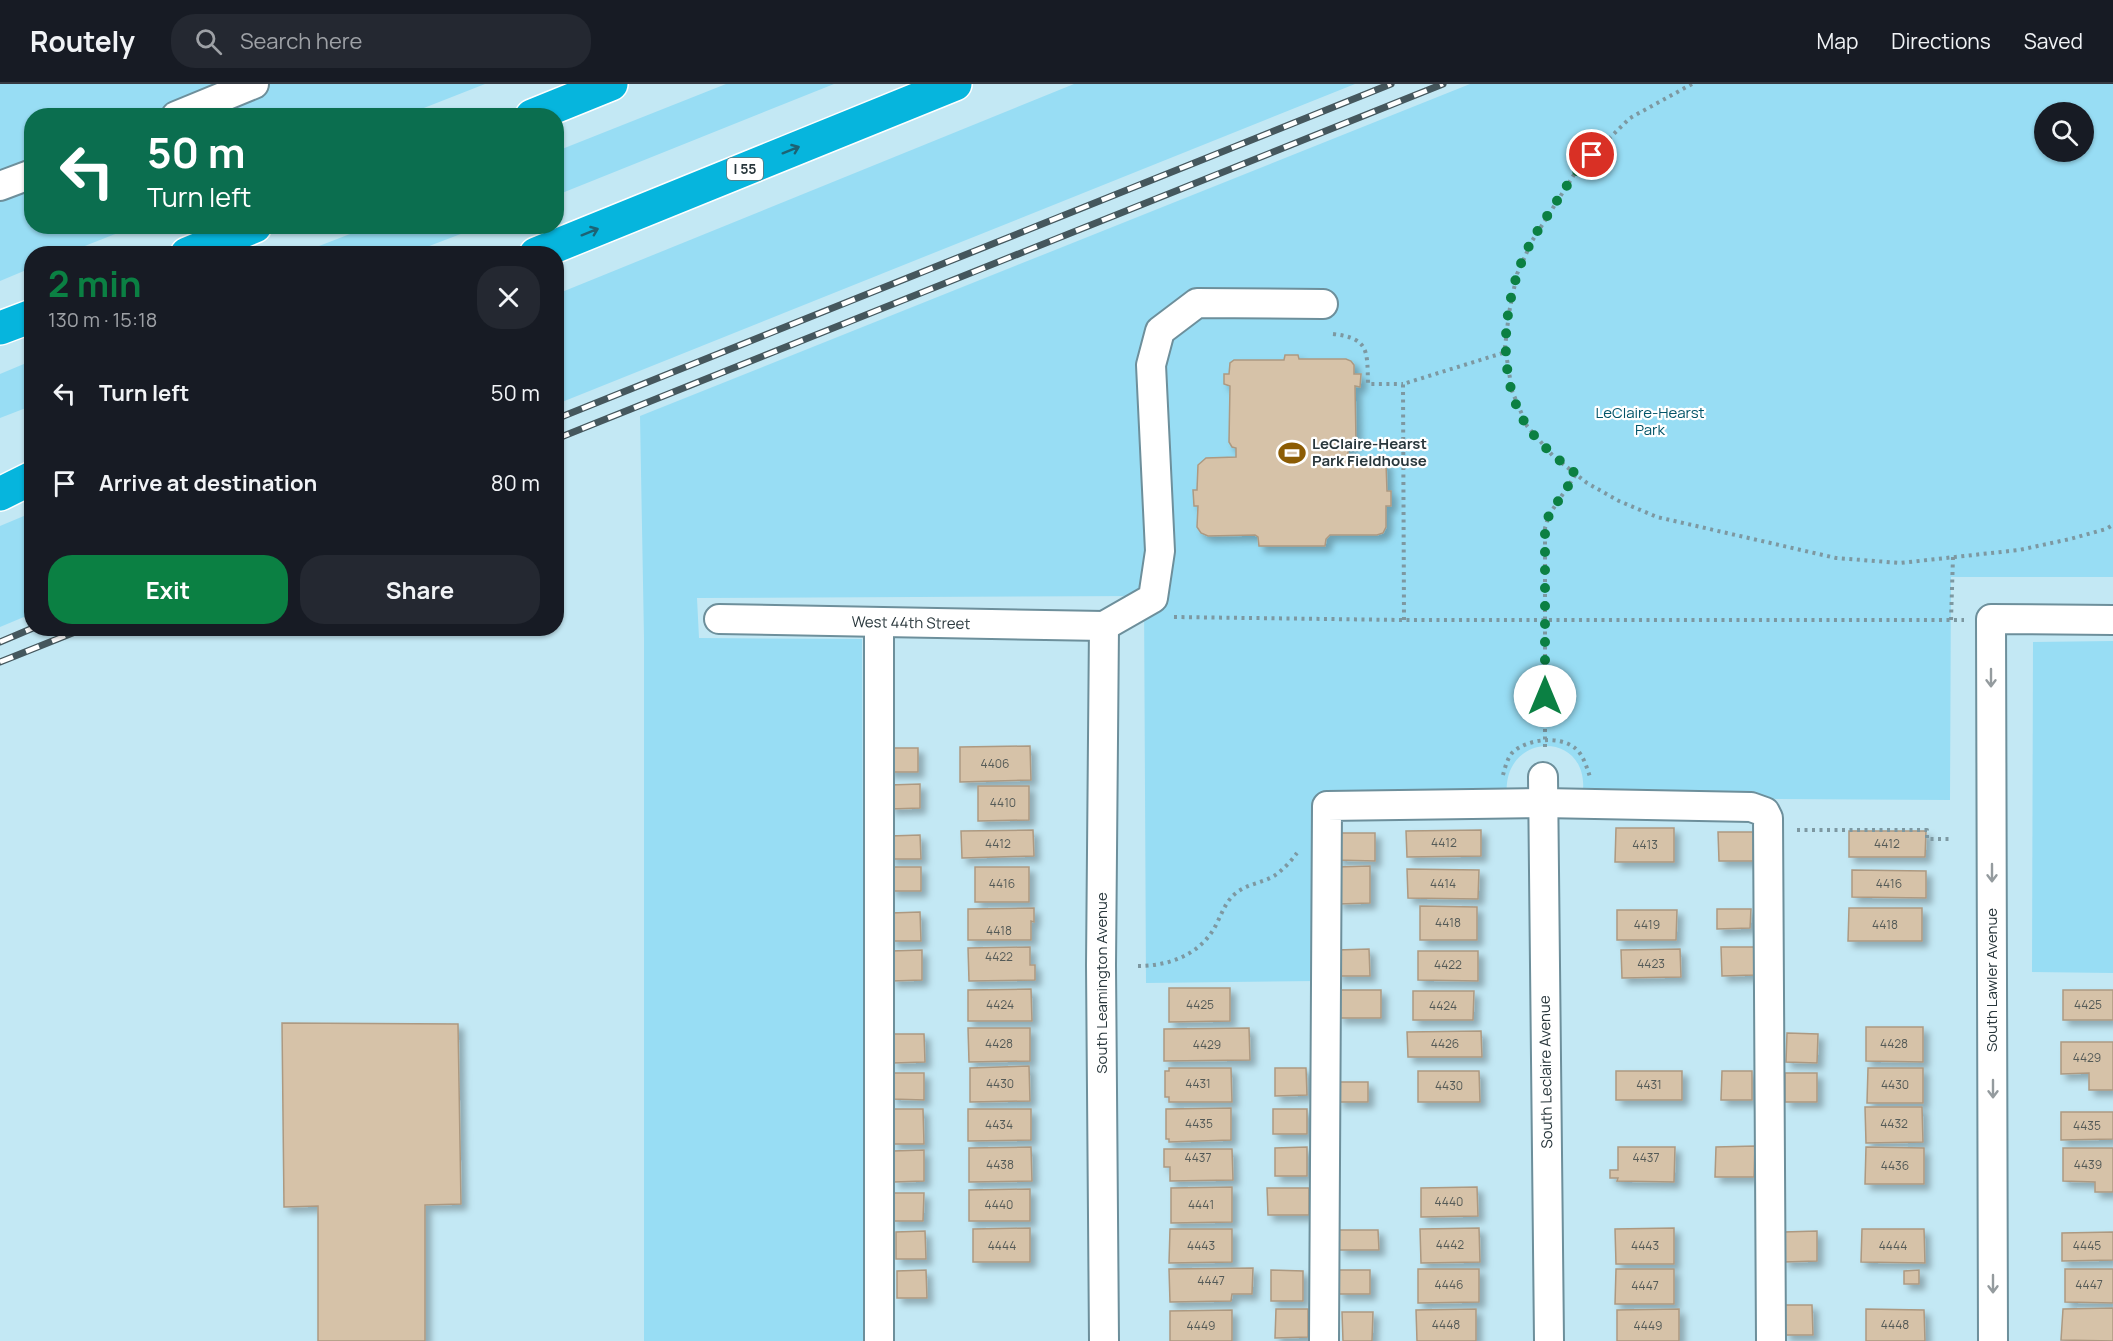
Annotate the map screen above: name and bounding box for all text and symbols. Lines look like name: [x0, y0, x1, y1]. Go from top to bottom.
search box: [171, 14, 591, 68]
text: Routely: [30, 22, 135, 60]
icon: search: [192, 25, 225, 58]
text: Search here: [240, 26, 362, 56]
text: Map: [1817, 27, 1858, 55]
text: Directions: [1891, 27, 1991, 55]
text: Saved: [2024, 27, 2083, 55]
map controls: [2034, 102, 2094, 162]
button: search: [2034, 102, 2094, 162]
text: 50 m: [147, 123, 245, 181]
pin: [1566, 129, 1617, 180]
icon: left: [48, 132, 126, 210]
icon: arrive: [1575, 138, 1608, 171]
one-way arrow: [781, 144, 799, 155]
road number: I 55: [727, 158, 763, 180]
text: Turn left: [147, 178, 251, 215]
one-way arrow: [581, 225, 599, 236]
text: 2 min: [48, 259, 142, 308]
button: close: [477, 266, 540, 329]
text: 130 m · 15:18: [48, 306, 157, 333]
icon: left: [48, 377, 81, 410]
text: Turn left: [99, 378, 189, 408]
text: 50 m: [491, 378, 540, 408]
park label: LeClaire-Hearst Park: [1595, 402, 1705, 440]
place label: LeClaire-Hearst Park Fieldhouse: [1312, 433, 1427, 471]
sports icon: LeClaire-Hearst Park Fieldhouse: [1277, 438, 1307, 468]
icon: arrive: [48, 467, 81, 500]
text: Arrive at destination: [99, 468, 317, 498]
text: 80 m: [491, 468, 540, 498]
button: Exit: [48, 555, 288, 624]
button: Share: [300, 555, 540, 624]
street label: West 44th Street: [852, 611, 970, 634]
position arrow: [1513, 664, 1577, 728]
one-way arrow: [1985, 667, 1997, 687]
house number: 4406: [980, 755, 1010, 772]
house number: 4410: [990, 794, 1016, 811]
house number: 4412: [1431, 834, 1457, 851]
house number: 4412: [985, 835, 1011, 852]
house number: 4412: [1874, 835, 1900, 852]
house number: 4413: [1632, 836, 1658, 853]
one-way arrow: [1986, 862, 1998, 882]
house number: 4416: [989, 875, 1015, 892]
house number: 4414: [1430, 875, 1456, 892]
house number: 4416: [1876, 875, 1902, 892]
street label: South Leamington Avenue: [1091, 892, 1112, 1074]
street label: South Lawler Avenue: [1981, 908, 2002, 1052]
house number: 4418: [1435, 914, 1461, 931]
house number: 4419: [1634, 916, 1660, 933]
house number: 4418: [1872, 916, 1898, 933]
house number: 4418: [986, 922, 1012, 939]
house number: 4422: [985, 948, 1013, 965]
house number: 4423: [1637, 955, 1665, 972]
house number: 4422: [1434, 956, 1462, 973]
street label: South Leclaire Avenue: [1534, 995, 1557, 1149]
house number: 4424: [986, 996, 1014, 1013]
house number: 4425: [1186, 996, 1214, 1013]
house number: 4425: [2074, 996, 2102, 1013]
house number: 4424: [1429, 997, 1457, 1014]
house number: 4428: [985, 1035, 1013, 1052]
house number: 4426: [1431, 1035, 1459, 1052]
house number: 4428: [1880, 1035, 1908, 1052]
house number: 4429: [1193, 1036, 1221, 1053]
house number: 4429: [2073, 1049, 2101, 1066]
house number: 4430: [986, 1075, 1014, 1092]
house number: 4431: [1185, 1075, 1211, 1092]
house number: 4431: [1636, 1076, 1662, 1093]
house number: 4430: [1881, 1076, 1909, 1093]
house number: 4430: [1435, 1077, 1463, 1094]
one-way arrow: [1987, 1078, 1999, 1098]
house number: 4435: [1185, 1115, 1213, 1132]
house number: 4432: [1880, 1115, 1908, 1132]
house number: 4434: [985, 1116, 1013, 1133]
house number: 4435: [2073, 1117, 2101, 1134]
house number: 4437: [1185, 1149, 1211, 1166]
house number: 4437: [1633, 1149, 1659, 1166]
house number: 4438: [986, 1156, 1014, 1173]
house number: 4439: [2074, 1156, 2102, 1173]
house number: 4436: [1881, 1157, 1909, 1174]
house number: 4440: [1435, 1193, 1463, 1210]
house number: 4440: [985, 1196, 1013, 1213]
house number: 4441: [1188, 1196, 1214, 1213]
house number: 4442: [1436, 1236, 1464, 1253]
house number: 4444: [988, 1237, 1016, 1254]
house number: 4443: [1187, 1237, 1215, 1254]
house number: 4443: [1631, 1237, 1659, 1254]
house number: 4444: [1879, 1237, 1907, 1254]
house number: 4445: [2073, 1237, 2101, 1254]
house number: 4447: [1197, 1272, 1225, 1289]
one-way arrow: [1987, 1273, 1999, 1293]
house number: 4446: [1435, 1276, 1463, 1293]
house number: 4447: [2075, 1276, 2103, 1293]
house number: 4447: [1631, 1277, 1659, 1294]
house number: 4448: [1432, 1316, 1460, 1333]
house number: 4448: [1881, 1316, 1909, 1333]
house number: 4449: [1187, 1317, 1215, 1334]
house number: 4449: [1634, 1317, 1662, 1334]

